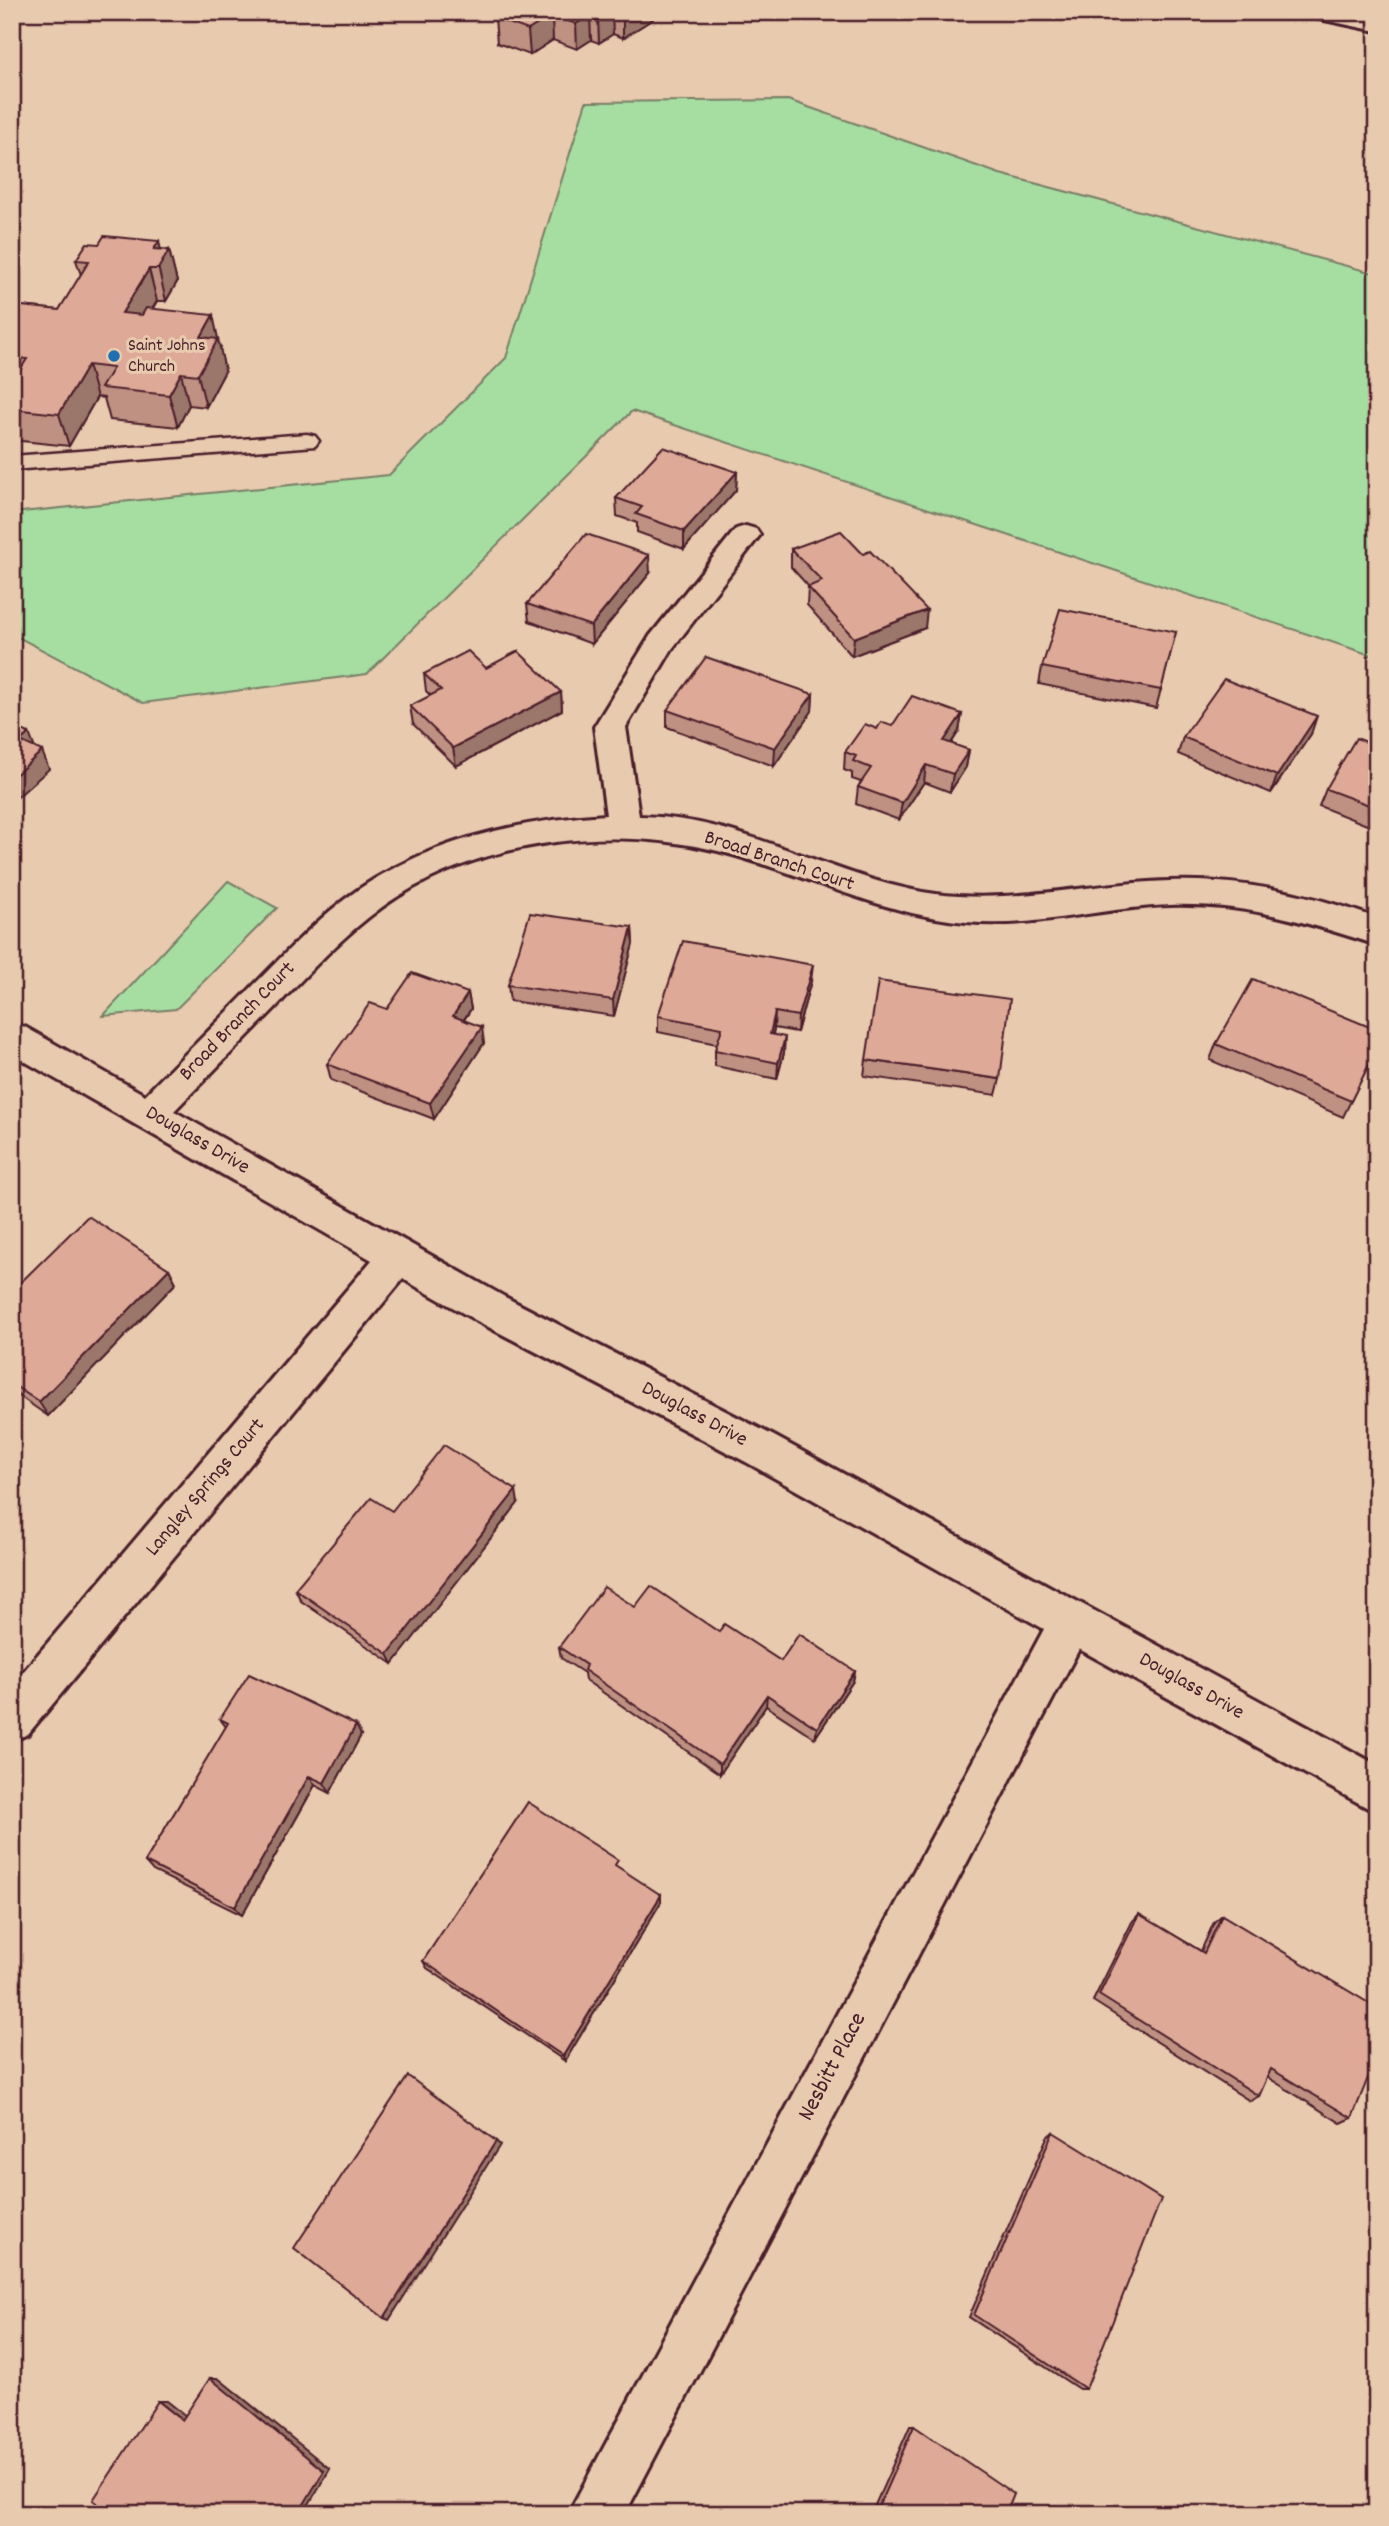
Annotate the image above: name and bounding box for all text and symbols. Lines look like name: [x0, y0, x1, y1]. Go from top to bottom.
place label: Saint Johns Church: [128, 334, 205, 380]
marker: Saint Johns Church: [106, 348, 122, 364]
street label: Broad Branch Court: [700, 824, 858, 900]
street label: Broad Branch Court: [173, 955, 303, 1089]
street label: Douglass Drive: [139, 1099, 255, 1183]
street label: Douglass Drive: [636, 1374, 752, 1456]
street label: Langley Springs Court: [139, 1412, 273, 1564]
street label: Douglass Drive: [1133, 1646, 1249, 1728]
street label: Nesbitt Place: [790, 2007, 876, 2127]

